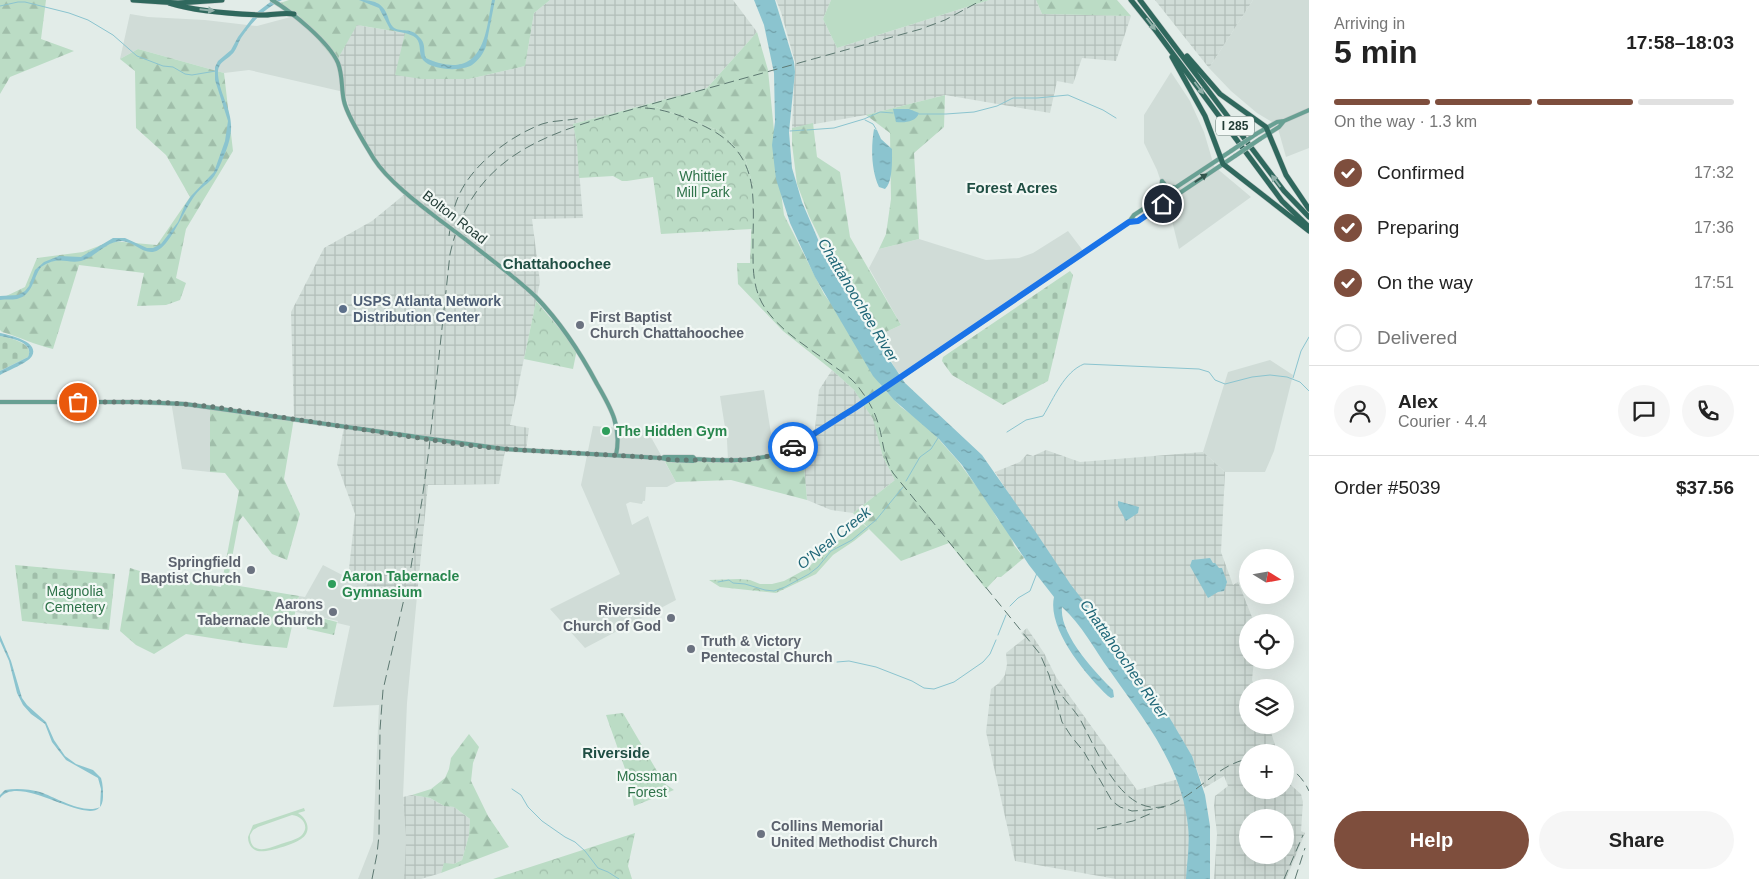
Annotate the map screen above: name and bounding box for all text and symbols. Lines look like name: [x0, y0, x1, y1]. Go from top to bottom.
one-way arrow: [200, 6, 216, 14]
text: Arriving in: [1334, 15, 1405, 32]
one-way arrow: [1146, 17, 1156, 31]
text: 17:58–18:03: [1626, 32, 1734, 53]
text: 5 min: [1334, 34, 1418, 70]
one-way arrow: [1194, 81, 1204, 95]
text: On the way · 1.3 km: [1334, 113, 1477, 130]
road number: I 285: [1216, 116, 1254, 136]
icon: check: [1334, 159, 1362, 187]
text: Confirmed: [1377, 162, 1465, 183]
text: 17:32: [1694, 164, 1734, 181]
park label: Whittier Mill Park: [676, 168, 731, 200]
one-way arrow: [1195, 174, 1208, 183]
one-way arrow: [1271, 175, 1282, 188]
district label: Forest Acres: [966, 179, 1058, 196]
pin: [1142, 183, 1184, 225]
street label: Bolton Road: [420, 187, 490, 247]
icon: home: [1149, 190, 1177, 218]
icon: check: [1334, 214, 1362, 242]
text: Preparing: [1377, 217, 1459, 238]
text: 17:36: [1694, 219, 1734, 236]
water label: Chattahoochee River: [815, 235, 903, 365]
district label: Chattahoochee: [503, 255, 611, 272]
icon: check: [1334, 269, 1362, 297]
text: On the way: [1377, 272, 1473, 293]
text: 17:51: [1694, 274, 1734, 291]
place label: USPS Atlanta Network Distribution Center: [353, 293, 501, 325]
marker: USPS Atlanta Network Distribution Center: [337, 303, 349, 315]
place label: First Baptist Church Chattahoochee: [590, 309, 744, 341]
marker: First Baptist Church Chattahoochee: [574, 319, 586, 331]
text: Delivered: [1377, 327, 1457, 348]
pin: [57, 381, 99, 423]
button: person: [1334, 385, 1386, 437]
button: chat: [1618, 385, 1670, 437]
button: phone: [1682, 385, 1734, 437]
icon: bag: [64, 388, 92, 416]
text: Alex: [1398, 391, 1438, 412]
text: Courier · 4.4: [1398, 413, 1487, 430]
courier: [768, 422, 818, 472]
place label: The Hidden Gym: [616, 423, 727, 439]
marker: The Hidden Gym: [600, 425, 612, 437]
icon: car: [779, 433, 807, 461]
text: Order #5039: [1334, 477, 1441, 498]
text: $37.56: [1676, 477, 1734, 498]
water label: O'Neal Creek: [794, 502, 875, 572]
north arrow: [1239, 549, 1294, 604]
map controls: [1239, 549, 1294, 864]
place label: Springfield Baptist Church: [141, 554, 241, 586]
marker: Springfield Baptist Church: [245, 564, 257, 576]
place label: Aaron Tabernacle Gymnasium: [342, 568, 459, 600]
marker: Aaron Tabernacle Gymnasium: [326, 578, 338, 590]
park label: Magnolia Cemetery: [45, 583, 105, 615]
place label: Aarons Tabernacle Church: [197, 596, 323, 628]
water label: Chattahoochee River: [1077, 596, 1172, 722]
place label: Riverside Church of God: [563, 602, 661, 634]
marker: Aarons Tabernacle Church: [327, 606, 339, 618]
marker: Riverside Church of God: [665, 612, 677, 624]
button: locate: [1239, 614, 1294, 669]
place label: Truth & Victory Pentecostal Church: [701, 633, 832, 665]
marker: Truth & Victory Pentecostal Church: [685, 643, 697, 655]
button: layers: [1239, 679, 1294, 734]
district label: Riverside: [582, 744, 650, 761]
button: +: [1239, 744, 1294, 799]
park label: Mossman Forest: [617, 768, 677, 800]
button: −: [1239, 809, 1294, 864]
button: Help: [1334, 811, 1529, 869]
button: Share: [1539, 811, 1734, 869]
place label: Collins Memorial United Methodist Church: [771, 818, 937, 850]
marker: Collins Memorial United Methodist Church: [755, 828, 767, 840]

